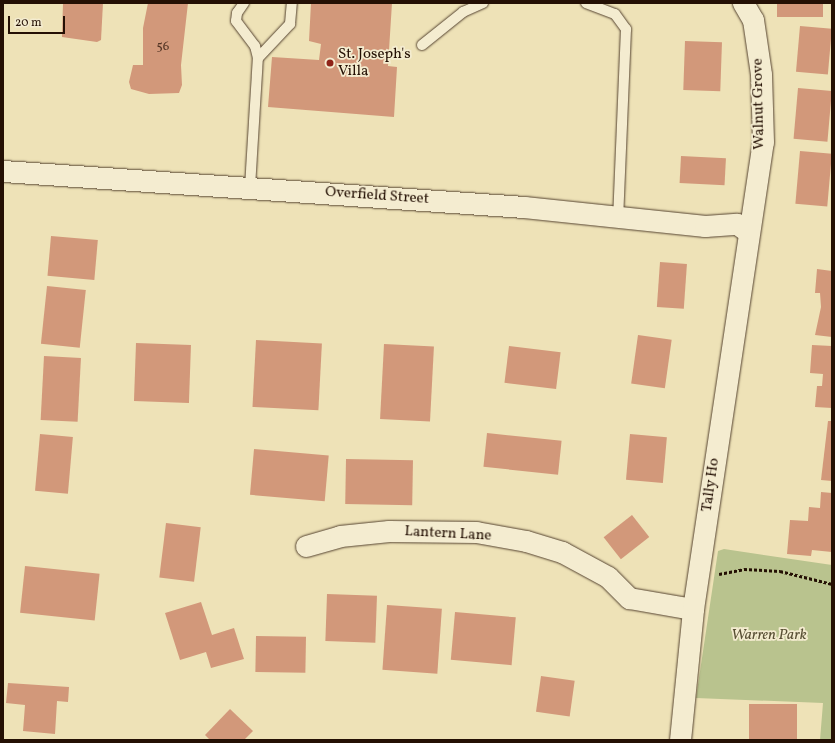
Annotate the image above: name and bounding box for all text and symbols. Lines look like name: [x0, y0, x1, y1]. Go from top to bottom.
scale bar: [10, 8, 67, 34]
text: 20 m: [15, 15, 42, 31]
house number: 56: [157, 39, 169, 55]
place label: St. Joseph's Villa: [338, 45, 411, 80]
marker: St. Joseph's Villa: [325, 58, 335, 68]
street label: Walnut Grove: [749, 58, 769, 150]
street label: Overfield Street: [325, 183, 429, 209]
street label: Tally Ho: [698, 457, 724, 513]
street label: Lantern Lane: [404, 523, 492, 545]
park label: Warren Park: [731, 627, 807, 645]

